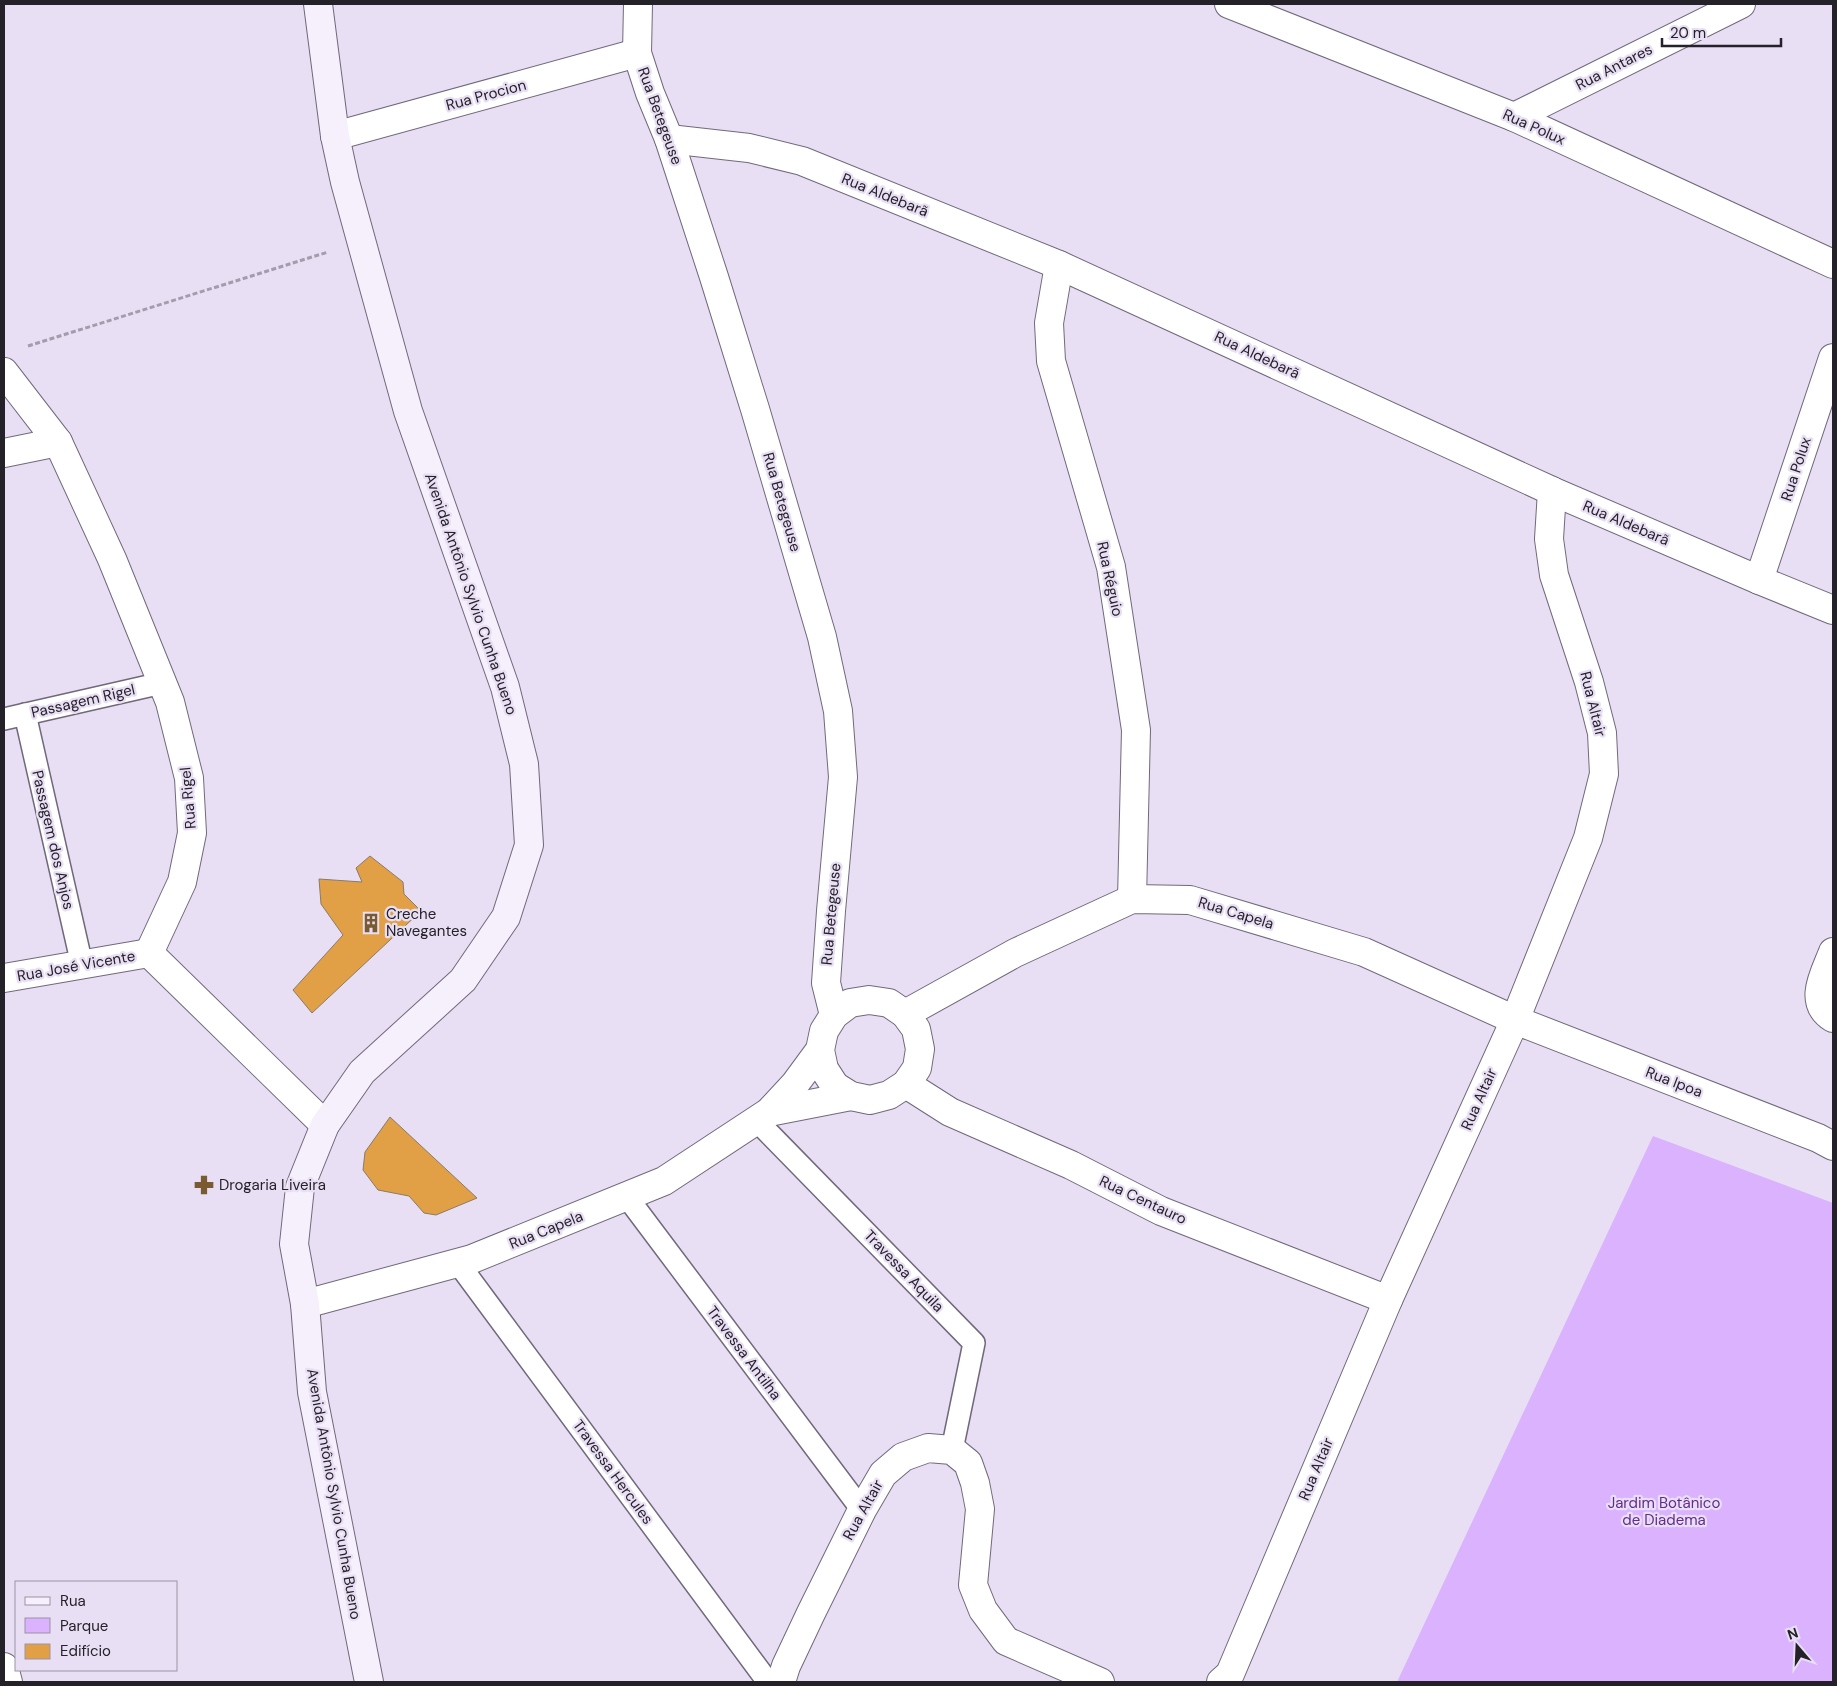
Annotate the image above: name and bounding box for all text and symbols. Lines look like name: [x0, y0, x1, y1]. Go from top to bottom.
scale bar: [1662, 15, 1781, 47]
text: 20 m: [1670, 23, 1706, 43]
street label: Rua Antares: [1572, 39, 1656, 95]
street label: Rua Betegeuse: [633, 64, 687, 168]
street label: Rua Procion: [444, 75, 528, 115]
street label: Rua Polux: [1500, 104, 1569, 150]
street label: Rua Aldebarã: [839, 168, 931, 222]
street label: Rua Aldebarã: [1211, 326, 1303, 384]
street label: Rua Polux: [1776, 434, 1816, 504]
street label: Rua Betegeuse: [758, 450, 806, 554]
street label: Avenida Antônio Sylvio Cunha Bueno: [420, 470, 522, 718]
street label: Rua Aldebarã: [1580, 496, 1672, 550]
street label: Rua Réguio: [1092, 540, 1128, 618]
street label: Rua Altair: [1575, 669, 1611, 739]
street label: Passagem Rigel: [29, 679, 137, 723]
street label: Rua Rigel: [175, 766, 201, 830]
street label: Passagem dos Anjos: [27, 768, 79, 912]
street label: Rua Betegeuse: [817, 862, 845, 966]
street label: Rua Capela: [1196, 892, 1276, 934]
place label: Creche Navegantes: [386, 904, 467, 941]
building icon: Creche Navegantes: [360, 912, 382, 934]
street label: Rua José Vicente: [15, 946, 137, 986]
street label: Rua Ipoa: [1643, 1062, 1705, 1102]
street label: Rua Altair: [1456, 1064, 1502, 1133]
street label: Rua Centauro: [1096, 1171, 1190, 1229]
pharmacy icon: Drogaria Liveira: [193, 1174, 215, 1196]
place label: Drogaria Liveira: [219, 1175, 326, 1195]
street label: Rua Capela: [506, 1206, 586, 1254]
street label: Travessa Aquila: [860, 1226, 948, 1316]
street label: Travessa Antilha: [702, 1302, 786, 1404]
street label: Avenida Antônio Sylvio Cunha Bueno: [302, 1367, 366, 1621]
street label: Travessa Hercules: [568, 1416, 658, 1528]
street label: Rua Altair: [1294, 1434, 1338, 1503]
street label: Rua Altair: [838, 1476, 888, 1544]
park label: Jardim Botânico de Diadema: [1608, 1493, 1720, 1530]
legend: [15, 1581, 178, 1671]
text: Rua: [60, 1591, 86, 1611]
text: Parque: [60, 1616, 108, 1636]
north arrow: [1772, 1621, 1822, 1671]
text: N: [1785, 1624, 1801, 1644]
text: Edifício: [60, 1641, 111, 1661]

